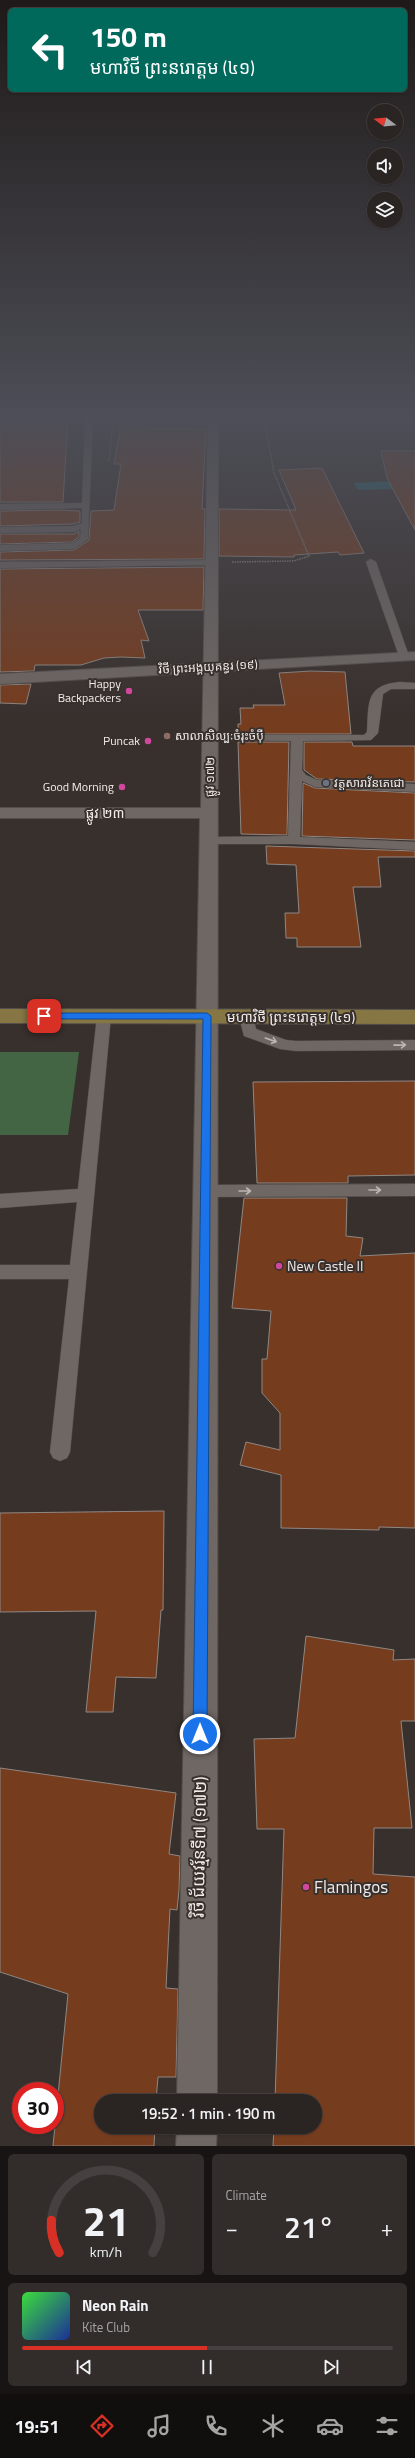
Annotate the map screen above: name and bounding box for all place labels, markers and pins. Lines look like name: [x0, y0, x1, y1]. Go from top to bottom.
place label: Happy Backpackers: [58, 674, 121, 707]
marker: Happy Backpackers: [124, 686, 134, 696]
place label: សាលាសិល្បៈចំរុះចំប៉ី: [175, 726, 264, 745]
place label: Puncak: [103, 731, 140, 750]
marker: សាលាសិល្បៈចំរុះចំប៉ី: [162, 731, 172, 741]
marker: Puncak: [143, 736, 153, 746]
place label: វត្តសារាវ័នតេជោ: [334, 773, 405, 792]
place label: Good Morning: [43, 777, 114, 796]
marker: វត្តសារាវ័នតេជោ: [321, 778, 331, 788]
marker: Good Morning: [117, 782, 127, 792]
pin: [27, 999, 61, 1033]
place label: New Castle II: [287, 1255, 363, 1276]
marker: New Castle II: [274, 1261, 284, 1271]
place label: Flamingos: [314, 1874, 388, 1900]
marker: Flamingos: [301, 1882, 311, 1892]

